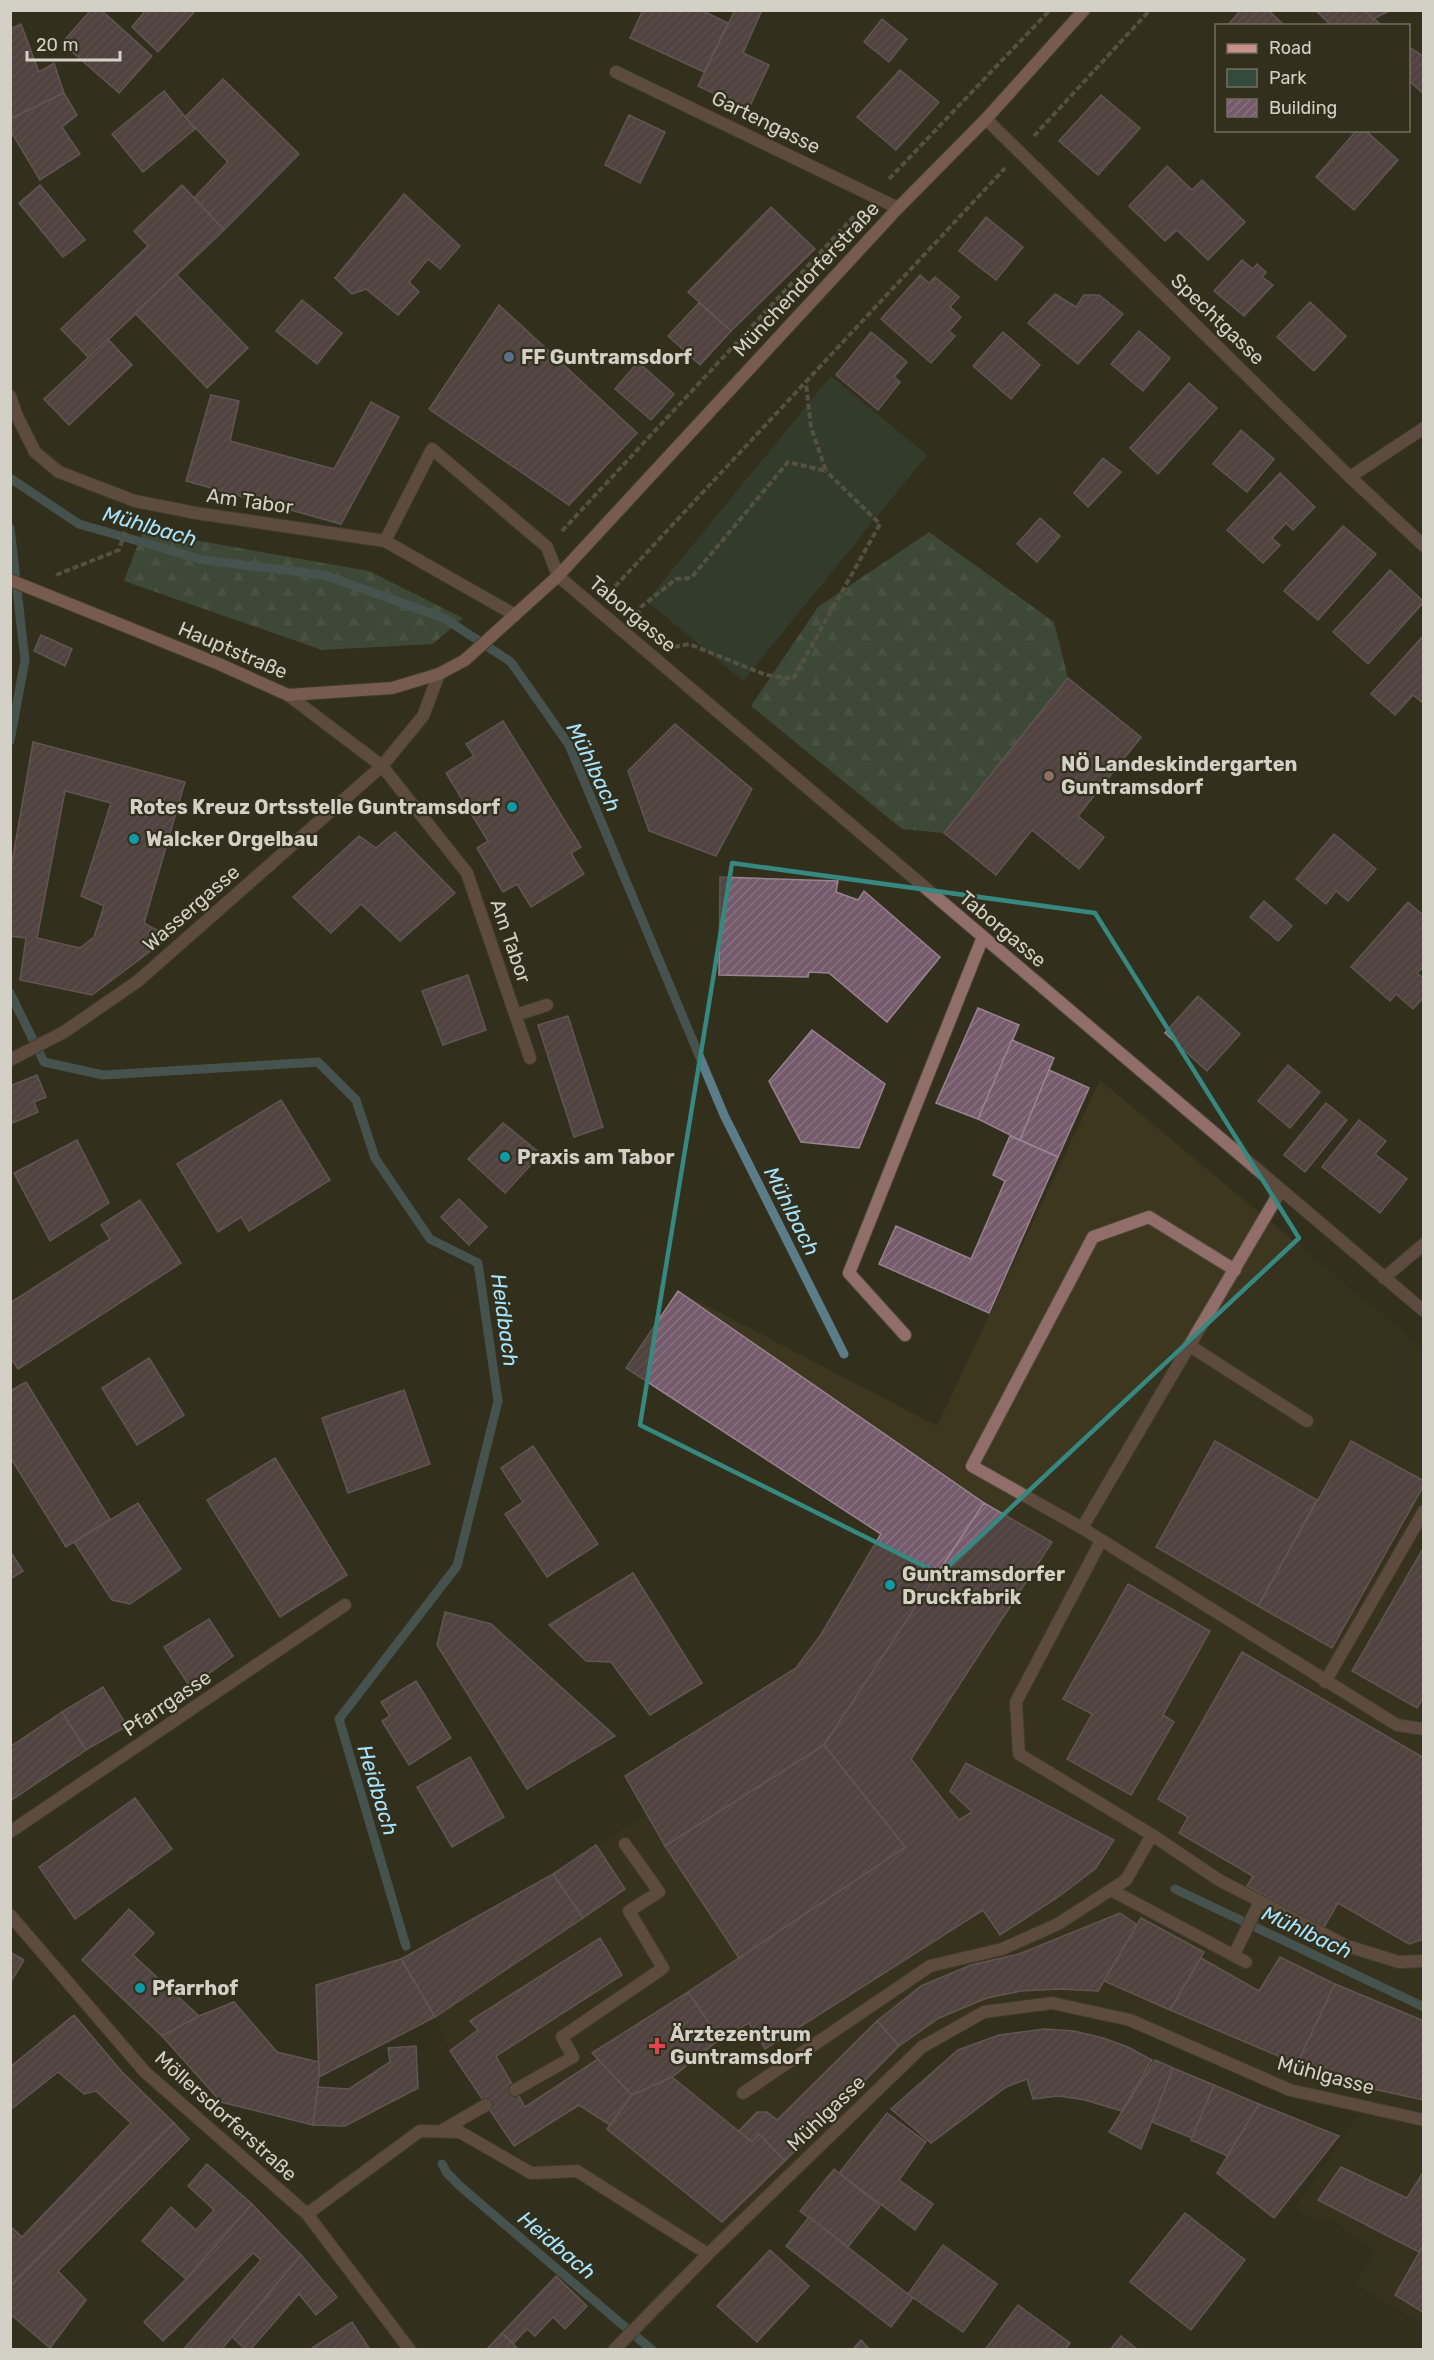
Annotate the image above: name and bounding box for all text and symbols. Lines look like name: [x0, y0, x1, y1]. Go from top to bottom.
scale bar: [27, 24, 120, 62]
legend: [1215, 24, 1410, 132]
text: 20 m: [36, 34, 78, 56]
text: Road: [1269, 37, 1312, 59]
text: Park: [1269, 67, 1307, 89]
street label: Gartengasse: [708, 85, 824, 159]
text: Building: [1269, 97, 1337, 119]
street label: Münchendorferstraße: [728, 196, 884, 362]
street label: Spechtgasse: [1166, 268, 1270, 370]
place label: FF Guntramsdorf: [521, 345, 692, 369]
marker: FF Guntramsdorf: [502, 350, 516, 364]
street label: Am Tabor: [205, 483, 295, 519]
water label: Mühlbach: [100, 501, 200, 551]
street label: Taborgasse: [585, 571, 681, 657]
street label: Hauptstraße: [175, 616, 291, 684]
water label: Mühlbach: [562, 718, 626, 816]
place label: NÖ Landeskindergarten Guntramsdorf: [1061, 752, 1297, 799]
marker: NÖ Landeskindergarten Guntramsdorf: [1042, 769, 1056, 783]
place label: Rotes Kreuz Ortsstelle Guntramsdorf: [130, 795, 500, 819]
marker: Rotes Kreuz Ortsstelle Guntramsdorf: [505, 800, 519, 814]
place label: Walcker Orgelbau: [146, 827, 318, 851]
marker: Walcker Orgelbau: [127, 832, 141, 846]
street label: Wassergasse: [138, 860, 244, 956]
street label: Taborgasse: [955, 886, 1051, 972]
street label: Am Tabor: [485, 896, 537, 987]
place label: Praxis am Tabor: [517, 1145, 675, 1169]
marker: Praxis am Tabor: [498, 1150, 512, 1164]
water label: Mühlbach: [759, 1162, 825, 1260]
water label: Heidbach: [486, 1272, 524, 1368]
place label: Guntramsdorfer Druckfabrik: [902, 1562, 1065, 1609]
marker: Guntramsdorfer Druckfabrik: [883, 1578, 897, 1592]
street label: Pfarrgasse: [118, 1665, 216, 1741]
water label: Heidbach: [352, 1742, 404, 1838]
water label: Mühlbach: [1258, 1900, 1356, 1964]
place label: Pfarrhof: [152, 1976, 238, 2000]
marker: Pfarrhof: [133, 1981, 147, 1995]
place label: Ärztezentrum Guntramsdorf: [670, 2022, 812, 2069]
marker: Ärztezentrum Guntramsdorf: [648, 2037, 666, 2055]
street label: Möllersdorferstraße: [150, 2046, 302, 2186]
street label: Mühlgasse: [1275, 2051, 1377, 2099]
street label: Mühlgasse: [782, 2070, 870, 2156]
water label: Heidbach: [513, 2205, 601, 2285]

